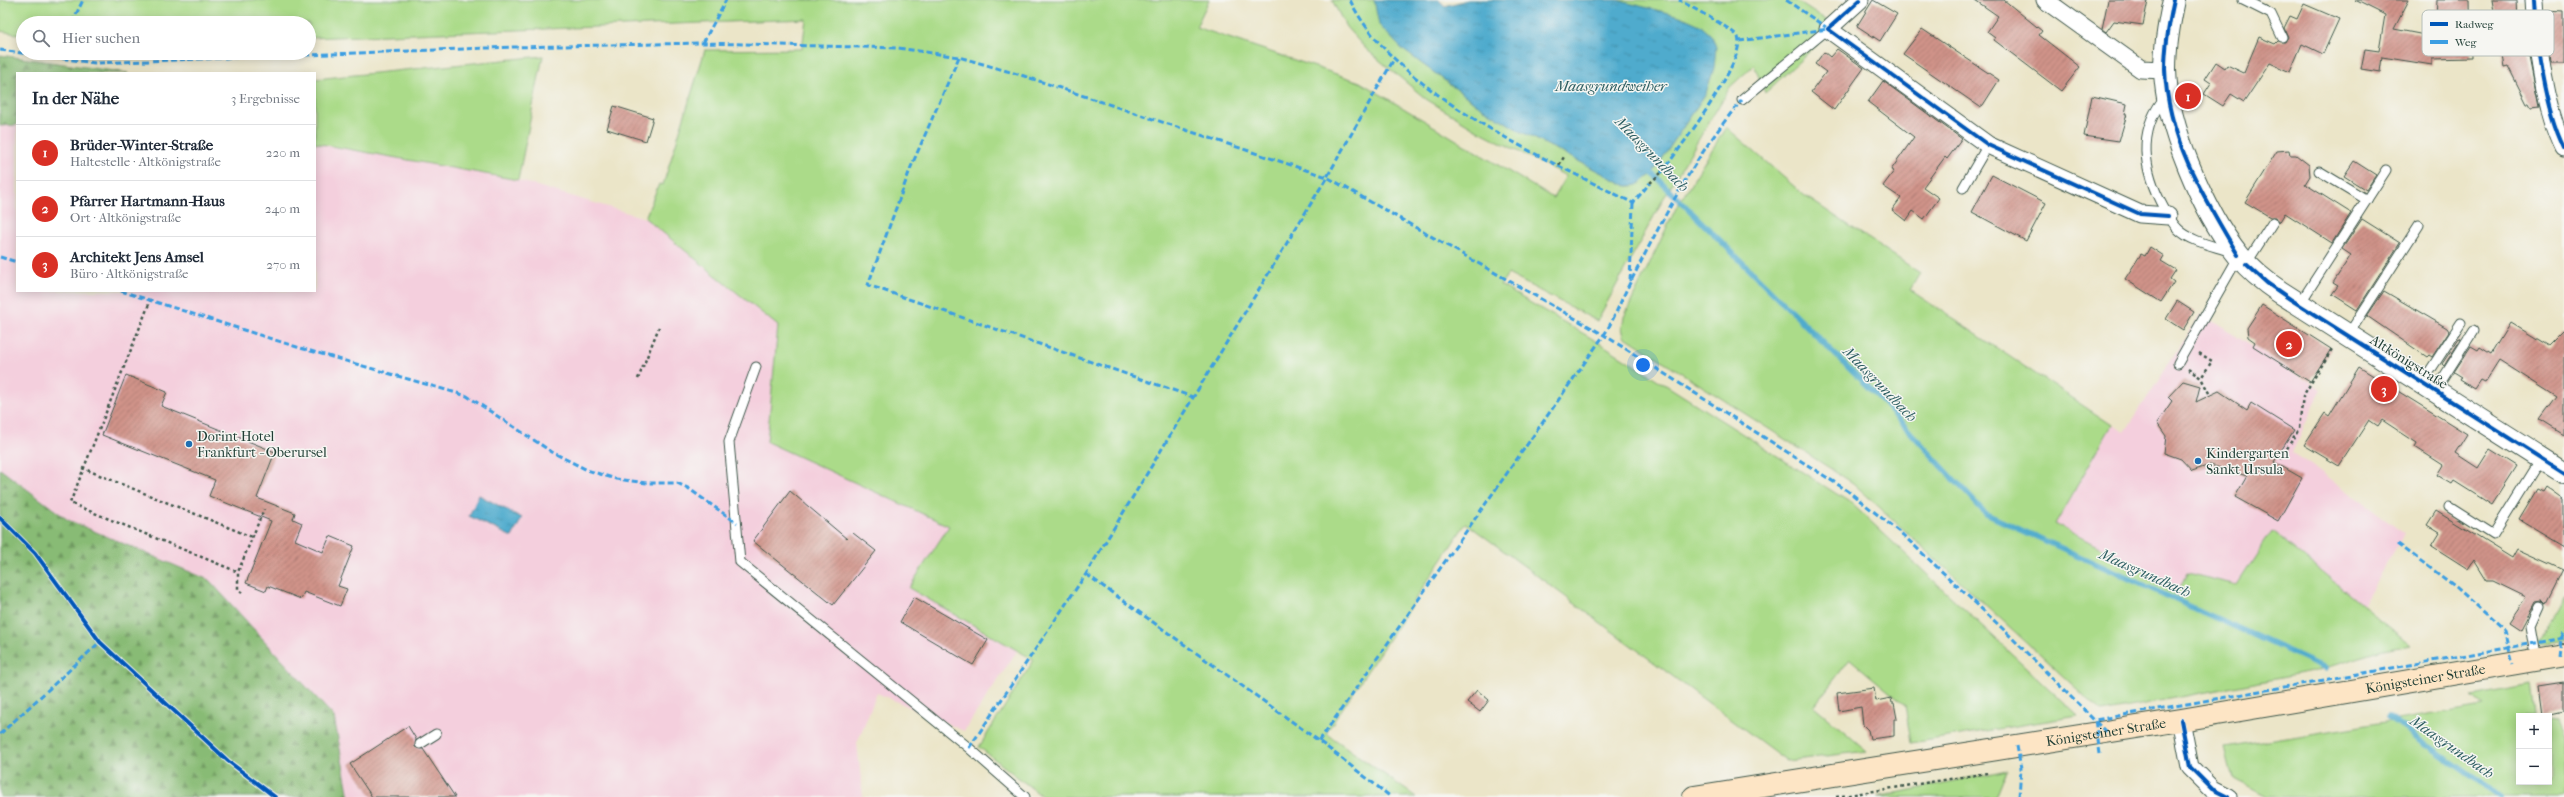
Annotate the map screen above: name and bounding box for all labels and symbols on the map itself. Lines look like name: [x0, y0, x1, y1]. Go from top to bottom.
legend: [2422, 10, 2554, 56]
text: Radweg: [2455, 18, 2494, 31]
text: Weg: [2454, 36, 2477, 49]
water label: Maasgrundweiher: [1554, 77, 1668, 95]
pin: 1: [2175, 81, 2201, 111]
water label: Maasgrundbach: [1611, 112, 1693, 196]
pin: 2: [2276, 329, 2302, 359]
street label: Altkönigstraße: [2366, 331, 2451, 393]
water label: Maasgrundbach: [1839, 342, 1921, 426]
your location: [1633, 355, 1653, 375]
pin: 3: [2371, 374, 2397, 404]
place label: Dorint Hotel Frankfurt - Oberursel: [197, 428, 327, 461]
marker: Dorint Hotel Frankfurt - Oberursel: [184, 439, 194, 449]
place label: Kindergarten Sankt Ursula: [2206, 445, 2289, 478]
marker: Kindergarten Sankt Ursula: [2193, 456, 2203, 466]
water label: Maasgrundbach: [2096, 544, 2194, 601]
street label: Königsteiner Straße: [2364, 660, 2487, 697]
water label: Maasgrundbach: [2406, 711, 2498, 783]
street label: Königsteiner Straße: [2045, 714, 2167, 750]

